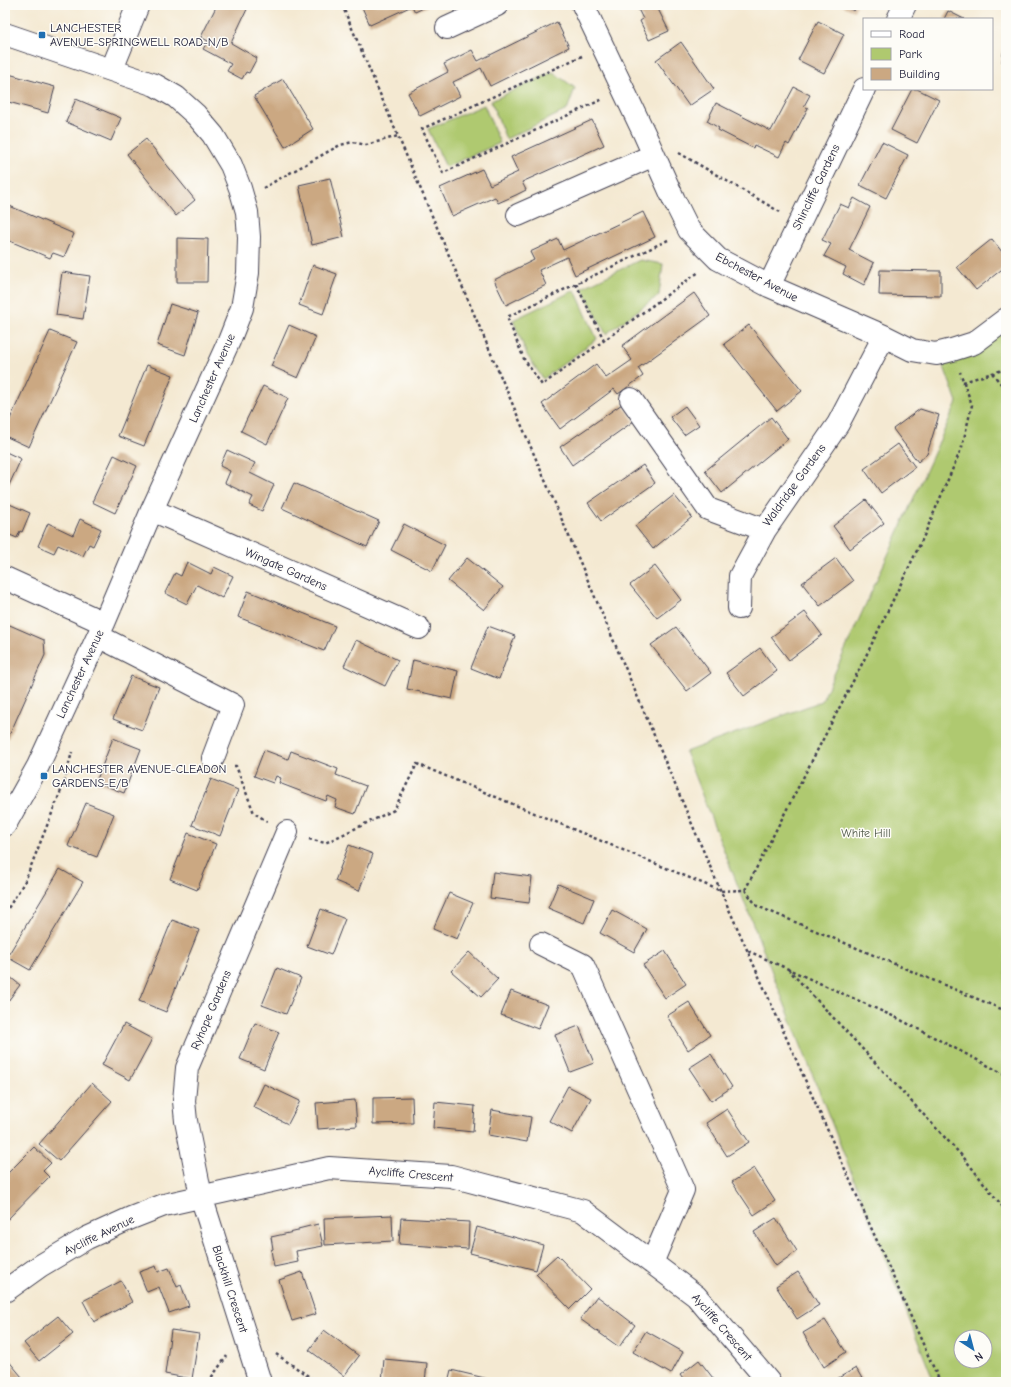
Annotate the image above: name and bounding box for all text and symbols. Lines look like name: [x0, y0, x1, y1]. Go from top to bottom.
legend: [863, 18, 993, 90]
place label: LANCHESTER AVENUE-SPRINGWELL ROAD-N/B: [50, 21, 228, 49]
text: Road: [899, 27, 925, 41]
marker: LANCHESTER AVENUE-SPRINGWELL ROAD-N/B: [37, 30, 47, 40]
text: Park: [899, 47, 922, 61]
text: Building: [899, 67, 940, 81]
street label: Shincliffe Gardens: [789, 142, 843, 232]
street label: Ebchester Avenue: [713, 249, 801, 305]
street label: Lanchester Avenue: [186, 331, 238, 425]
street label: Waldridge Gardens: [759, 441, 829, 529]
street label: Wingate Gardens: [243, 545, 329, 593]
street label: Lanchester Avenue: [53, 627, 107, 721]
place label: LANCHESTER AVENUE-CLEADON GARDENS-E/B: [52, 762, 226, 790]
marker: LANCHESTER AVENUE-CLEADON GARDENS-E/B: [39, 771, 49, 781]
park label: White Hill: [841, 826, 891, 840]
street label: Ryhope Gardens: [188, 968, 234, 1052]
street label: Aycliffe Crescent: [368, 1163, 454, 1185]
street label: Aycliffe Avenue: [62, 1212, 136, 1258]
street label: Blackhill Crescent: [209, 1244, 251, 1335]
street label: Aycliffe Crescent: [689, 1291, 755, 1364]
north arrow: [953, 1329, 993, 1369]
text: N: [972, 1349, 985, 1364]

